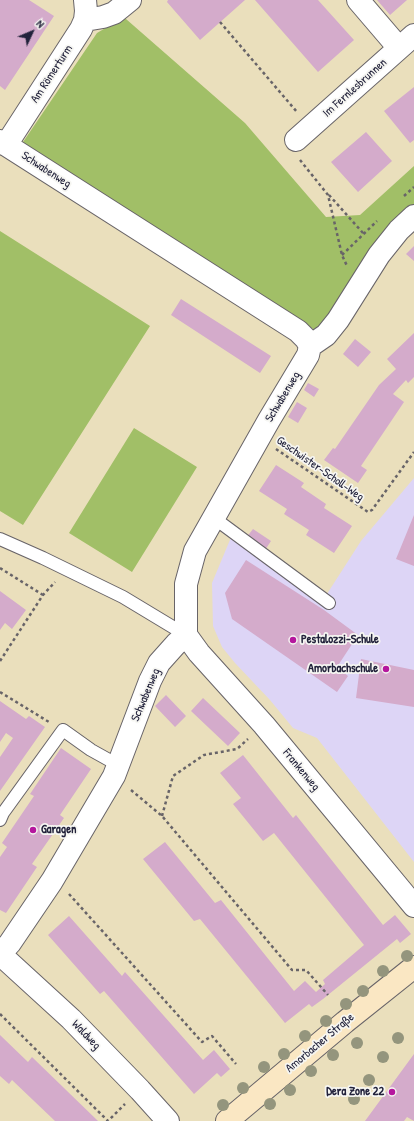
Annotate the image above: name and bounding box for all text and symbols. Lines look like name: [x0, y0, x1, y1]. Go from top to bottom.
north arrow: [12, 12, 52, 52]
text: N: [34, 17, 48, 31]
street label: Am Römerturm: [28, 42, 76, 106]
street label: Im Fernlesbrunnen: [320, 56, 390, 120]
street label: Schwabenweg: [18, 149, 74, 191]
street label: Schwabenweg: [262, 369, 304, 425]
street label: Geschwister-Scholl-Weg: [273, 433, 367, 505]
place label: Pestalozzi-Schule: [301, 633, 379, 647]
marker: Pestalozzi-Schule: [288, 635, 298, 645]
place label: Amorbachschule: [308, 662, 378, 676]
marker: Amorbachschule: [381, 664, 391, 674]
street label: Schwabenweg: [128, 666, 164, 724]
street label: Frankenweg: [279, 746, 323, 794]
place label: Garagen: [41, 823, 76, 837]
marker: Garagen: [28, 825, 38, 835]
street label: Amorbacher Straße: [283, 1010, 357, 1076]
street label: Waldweg: [68, 1017, 104, 1053]
place label: Dera Zone 22: [326, 1085, 384, 1099]
marker: Dera Zone 22: [387, 1087, 397, 1097]

